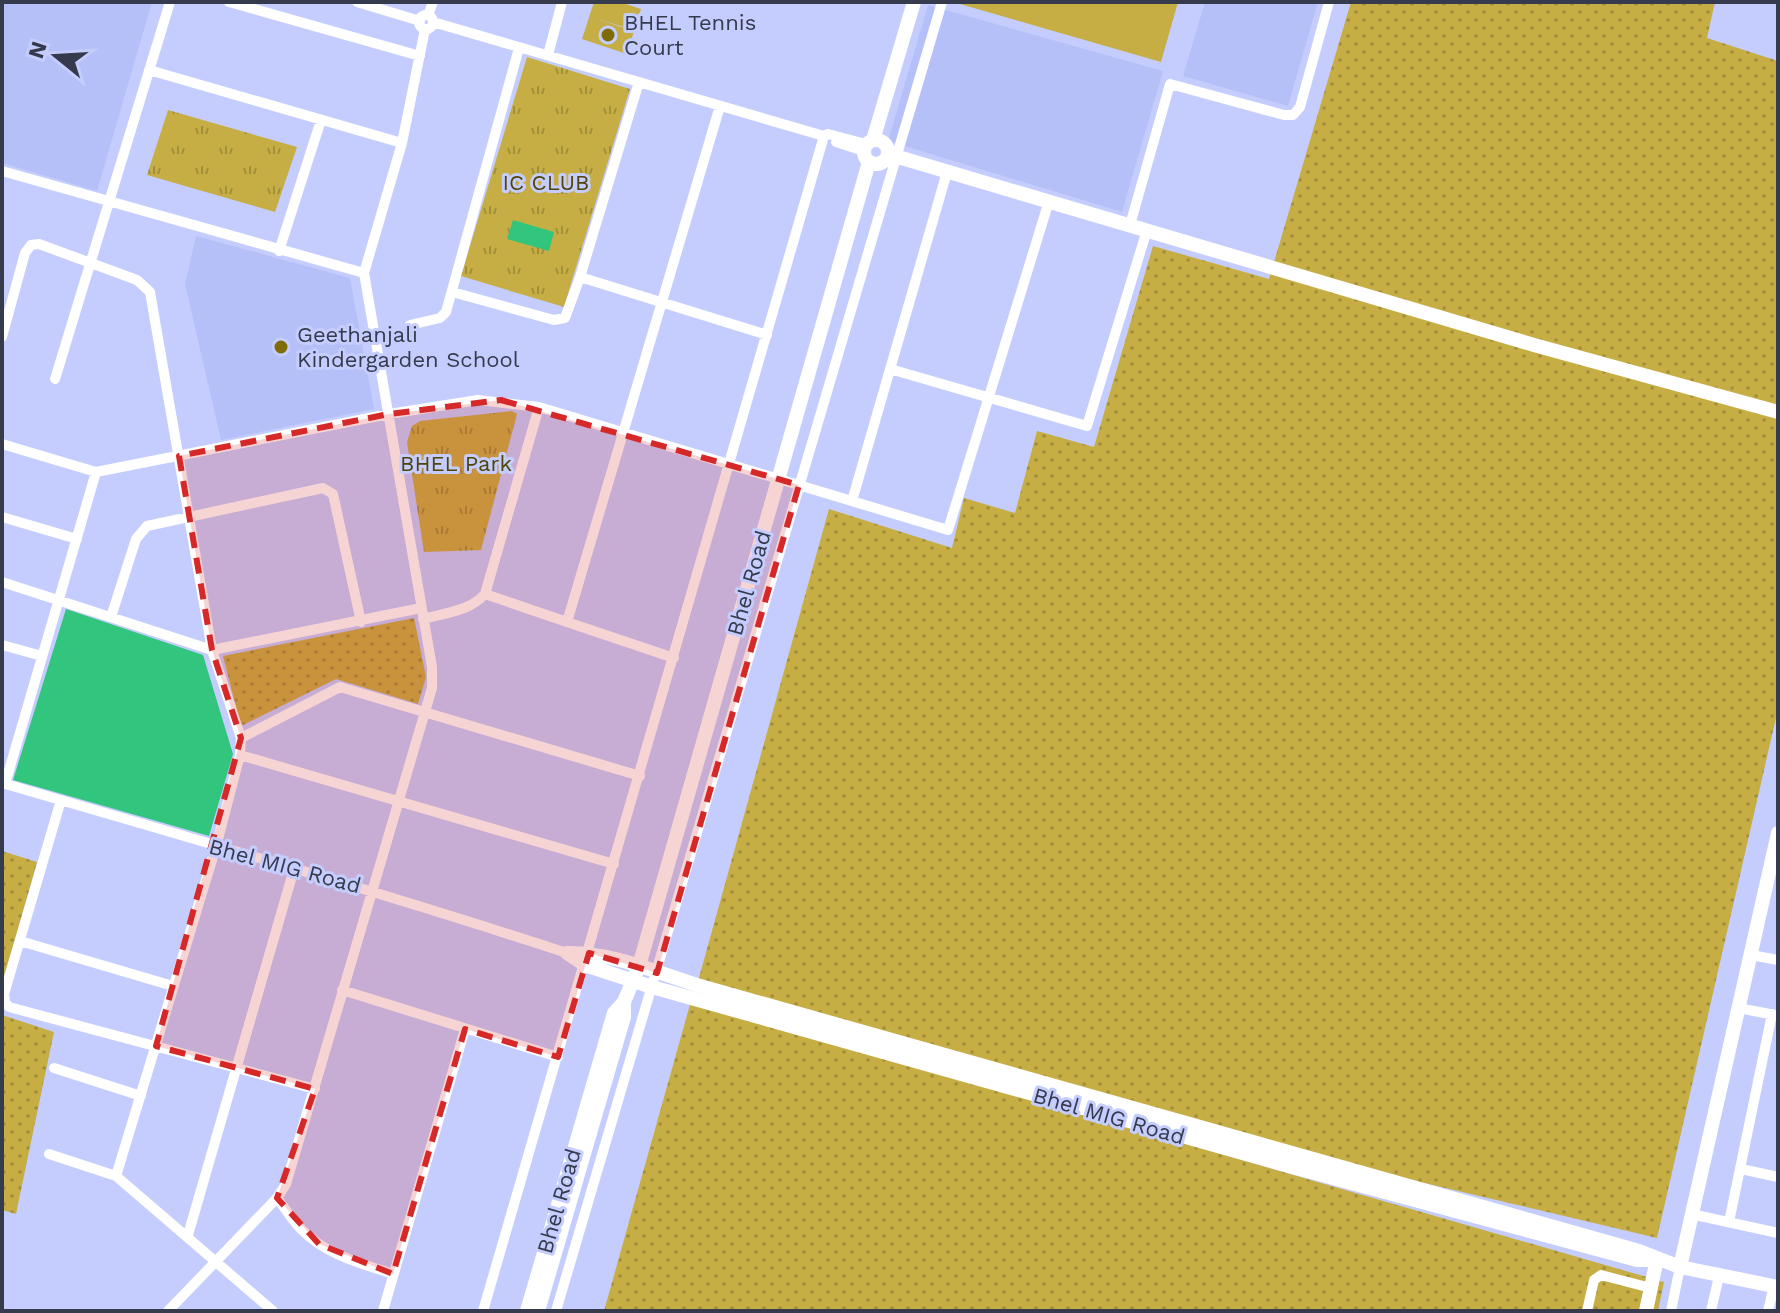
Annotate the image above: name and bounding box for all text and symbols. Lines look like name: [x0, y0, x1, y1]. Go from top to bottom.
place label: BHEL Tennis Court: [624, 10, 756, 60]
north arrow: [16, 16, 96, 96]
marker: BHEL Tennis Court: [599, 26, 617, 44]
text: N: [23, 38, 52, 62]
park label: IC CLUB: [503, 170, 589, 195]
place label: Geethanjali Kindergarden School: [297, 322, 520, 372]
marker: Geethanjali Kindergarden School: [272, 338, 290, 356]
park label: BHEL Park: [400, 451, 512, 476]
street label: Bhel Road: [722, 528, 776, 638]
street label: Bhel MIG Road: [206, 834, 364, 898]
street label: Bhel MIG Road: [1030, 1082, 1188, 1150]
street label: Bhel Road: [532, 1146, 586, 1256]

